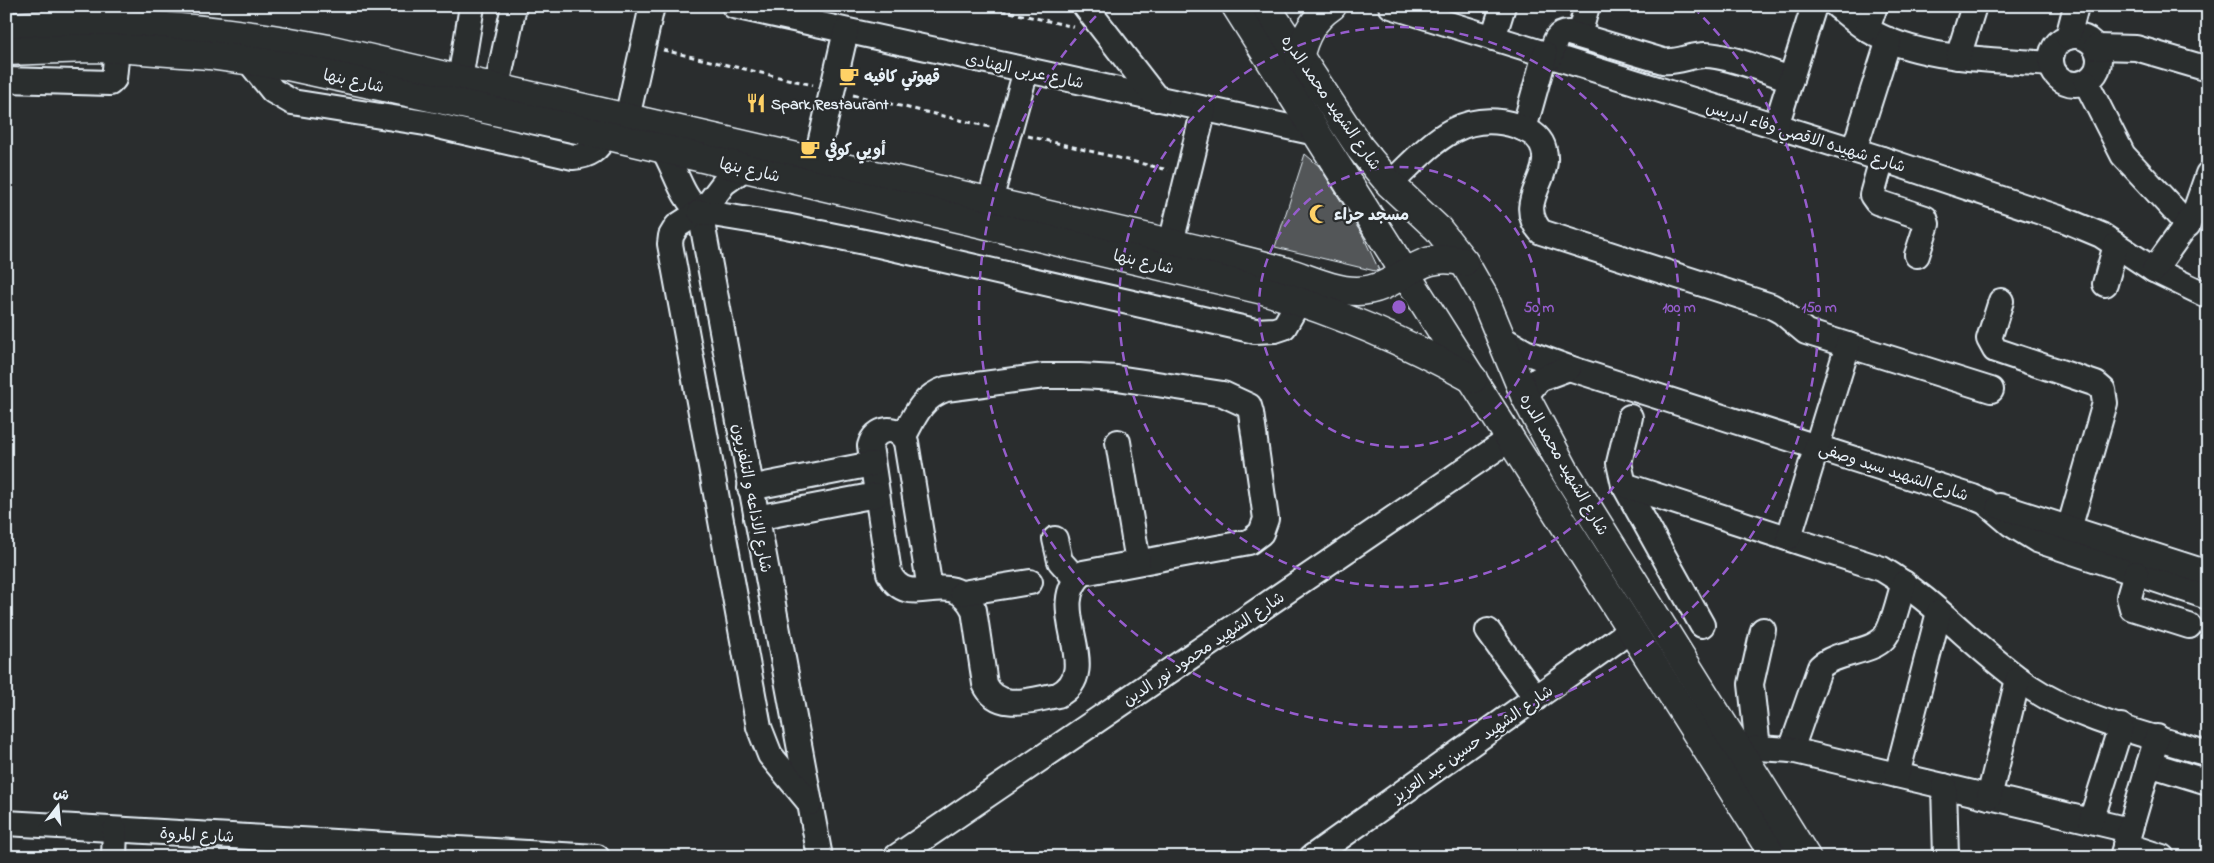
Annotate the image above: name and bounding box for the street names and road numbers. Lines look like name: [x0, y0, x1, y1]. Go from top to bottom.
street label: شارع الشهيد محمد الدره: [1275, 31, 1386, 176]
street label: شارع عربى الهنادى: [963, 48, 1086, 96]
street label: شارع بنها: [321, 64, 386, 100]
street label: شارع شهيده الاقصي وفاء ادريس: [1702, 96, 1908, 181]
street label: شارع بنها: [717, 152, 782, 190]
street label: شارع بنها: [1111, 244, 1176, 282]
street label: شارع الشهيد محمد الدره: [1513, 390, 1614, 540]
street label: شارع الاذاعه و التلفزيون: [725, 422, 777, 575]
street label: شارع الشهيد سيد وصفى: [1816, 437, 1971, 508]
street label: شارع الشهيد محمود نور الدين: [1118, 586, 1290, 713]
street label: شارع الشهيد حسين عبد العزيز: [1386, 680, 1559, 811]
street label: شارع المروة: [159, 822, 235, 850]

